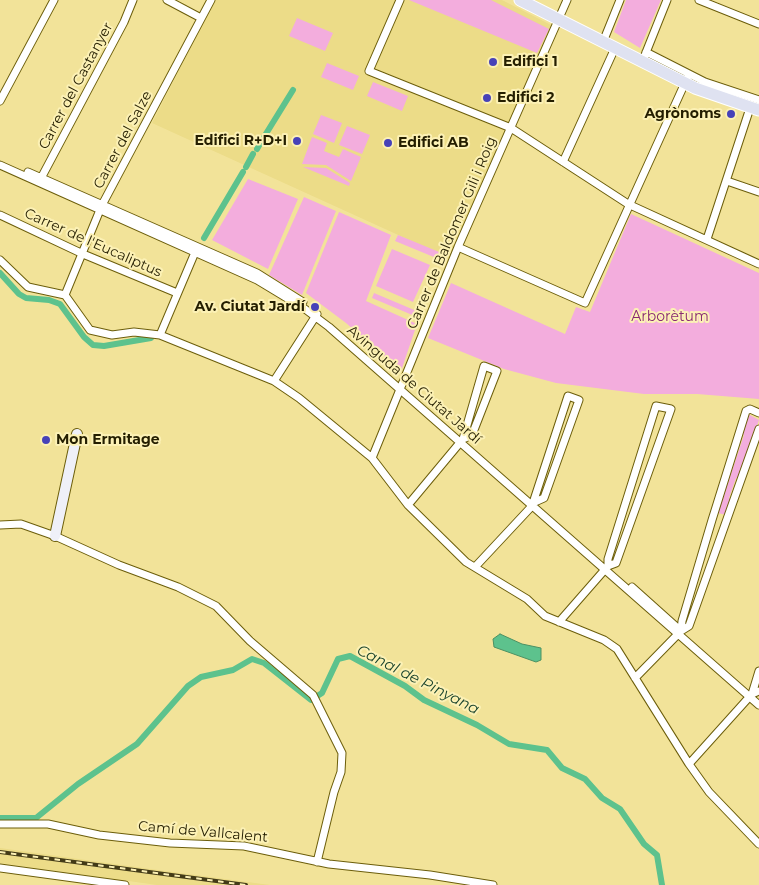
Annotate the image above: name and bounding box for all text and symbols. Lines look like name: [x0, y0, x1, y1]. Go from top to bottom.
street label: Carrer del Castanyer: [35, 20, 117, 152]
place label: Edifici 1: [503, 54, 558, 70]
marker: Edifici 1: [487, 56, 499, 68]
street label: Carrer del Salze: [90, 88, 156, 192]
place label: Edifici 2: [497, 90, 555, 106]
marker: Edifici 2: [481, 92, 493, 104]
place label: Agrònoms: [644, 106, 721, 122]
marker: Agrònoms: [725, 108, 737, 120]
place label: Edifici R+D+I: [194, 133, 287, 149]
street label: Carrer de Baldomer Gili i Roig: [404, 134, 500, 332]
marker: Edifici R+D+I: [291, 135, 303, 147]
place label: Edifici AB: [398, 135, 469, 151]
marker: Edifici AB: [382, 137, 394, 149]
street label: Carrer de l'Eucaliptus: [22, 205, 164, 281]
place label: Av. Ciutat Jardí: [195, 299, 305, 315]
marker: Av. Ciutat Jardí: [309, 301, 321, 313]
park label: Arborètum: [631, 309, 709, 325]
street label: Avinguda de Ciutat Jardí: [343, 322, 485, 448]
place label: Mon Ermitage: [56, 432, 160, 448]
marker: Mon Ermitage: [40, 434, 52, 446]
water label: Canal de Pinyana: [354, 641, 482, 719]
street label: Camí de Vallcalent: [137, 818, 269, 846]

